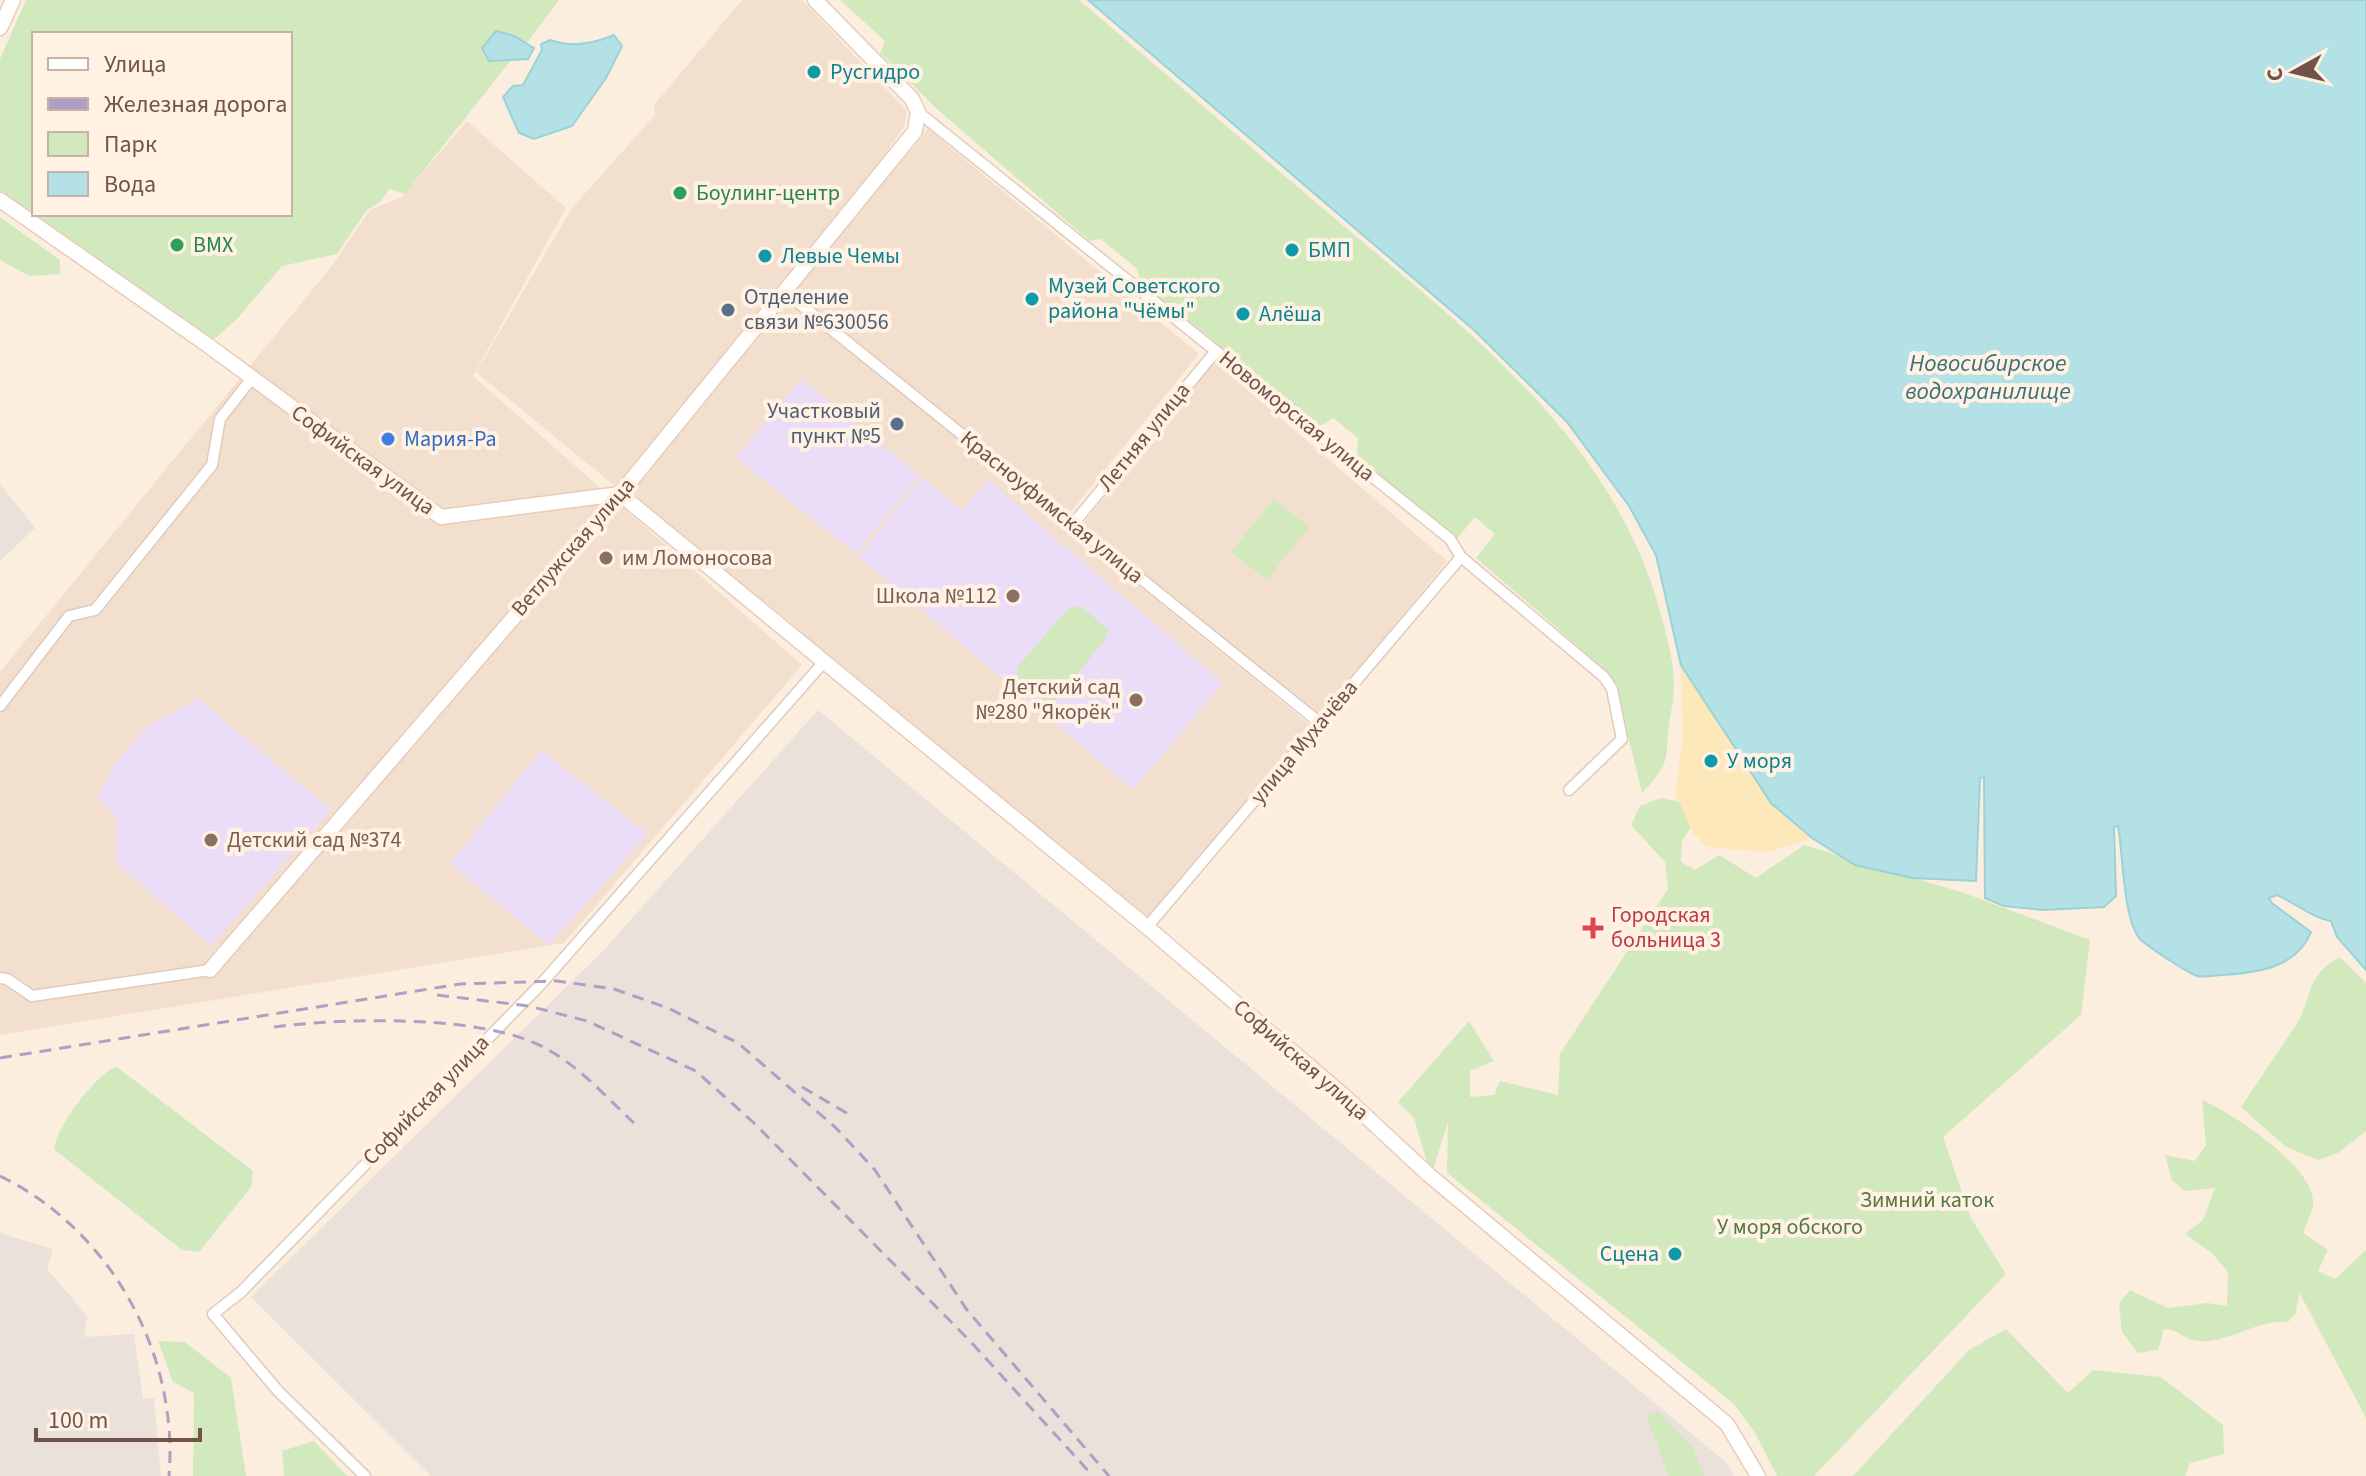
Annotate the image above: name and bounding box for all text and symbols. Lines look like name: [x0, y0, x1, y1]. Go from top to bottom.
legend: [32, 32, 292, 216]
north arrow: [2254, 32, 2334, 112]
text: Улица: [104, 47, 166, 82]
place label: Русгидро: [830, 56, 920, 88]
marker: Русгидро: [805, 63, 823, 81]
text: С: [2258, 66, 2292, 83]
text: Железная дорога: [104, 87, 287, 122]
text: Парк: [104, 127, 157, 162]
text: Вода: [104, 167, 156, 202]
place label: Боулинг-центр: [696, 177, 840, 209]
marker: Боулинг-центр: [671, 184, 689, 202]
place label: BMX: [193, 229, 233, 261]
place label: БМП: [1308, 234, 1351, 266]
marker: BMX: [168, 236, 186, 254]
place label: Левые Чемы: [781, 240, 900, 272]
marker: БМП: [1283, 241, 1301, 259]
marker: Левые Чемы: [756, 247, 774, 265]
place label: Музей Советского района "Чёмы": [1048, 270, 1220, 327]
place label: Отделение связи №630056: [744, 281, 889, 338]
marker: Музей Советского района "Чёмы": [1023, 290, 1041, 308]
place label: Алёша: [1259, 298, 1322, 330]
marker: Отделение связи №630056: [719, 301, 737, 319]
marker: Алёша: [1234, 305, 1252, 323]
street label: Новоморская улица: [1212, 343, 1382, 489]
water label: Новосибирское водохранилище: [1905, 346, 2071, 409]
street label: Летняя улица: [1090, 376, 1198, 498]
place label: Участковый пункт №5: [767, 395, 881, 452]
street label: Софийская улица: [285, 397, 441, 523]
marker: Участковый пункт №5: [888, 415, 906, 433]
place label: Мария-Ра: [404, 423, 497, 455]
street label: Красноуфимская улица: [953, 423, 1151, 591]
marker: Мария-Ра: [379, 430, 397, 448]
street label: Ветлужская улица: [504, 471, 642, 623]
place label: им Ломоносова: [622, 542, 772, 574]
marker: им Ломоносова: [597, 549, 615, 567]
place label: Школа №112: [876, 580, 997, 612]
marker: Школа №112: [1004, 587, 1022, 605]
place label: Детский сад №280 "Якорёк": [975, 671, 1120, 728]
street label: улица Мухачёва: [1243, 673, 1365, 811]
marker: Детский сад №280 "Якорёк": [1127, 691, 1145, 709]
place label: У моря: [1727, 745, 1792, 777]
marker: У моря: [1702, 752, 1720, 770]
place label: Детский сад №374: [227, 824, 401, 856]
marker: Детский сад №374: [202, 831, 220, 849]
place label: Городская больница 3: [1611, 899, 1721, 956]
marker: Городская больница 3: [1582, 917, 1604, 939]
street label: Софийская улица: [1226, 992, 1376, 1128]
street label: Софийская улица: [355, 1027, 497, 1173]
park label: Зимний каток: [1860, 1184, 1994, 1216]
park label: У моря обского: [1717, 1211, 1863, 1243]
place label: Сцена: [1600, 1238, 1659, 1270]
marker: Сцена: [1666, 1245, 1684, 1263]
scale bar: [36, 1392, 200, 1442]
text: 100 m: [48, 1403, 108, 1438]

